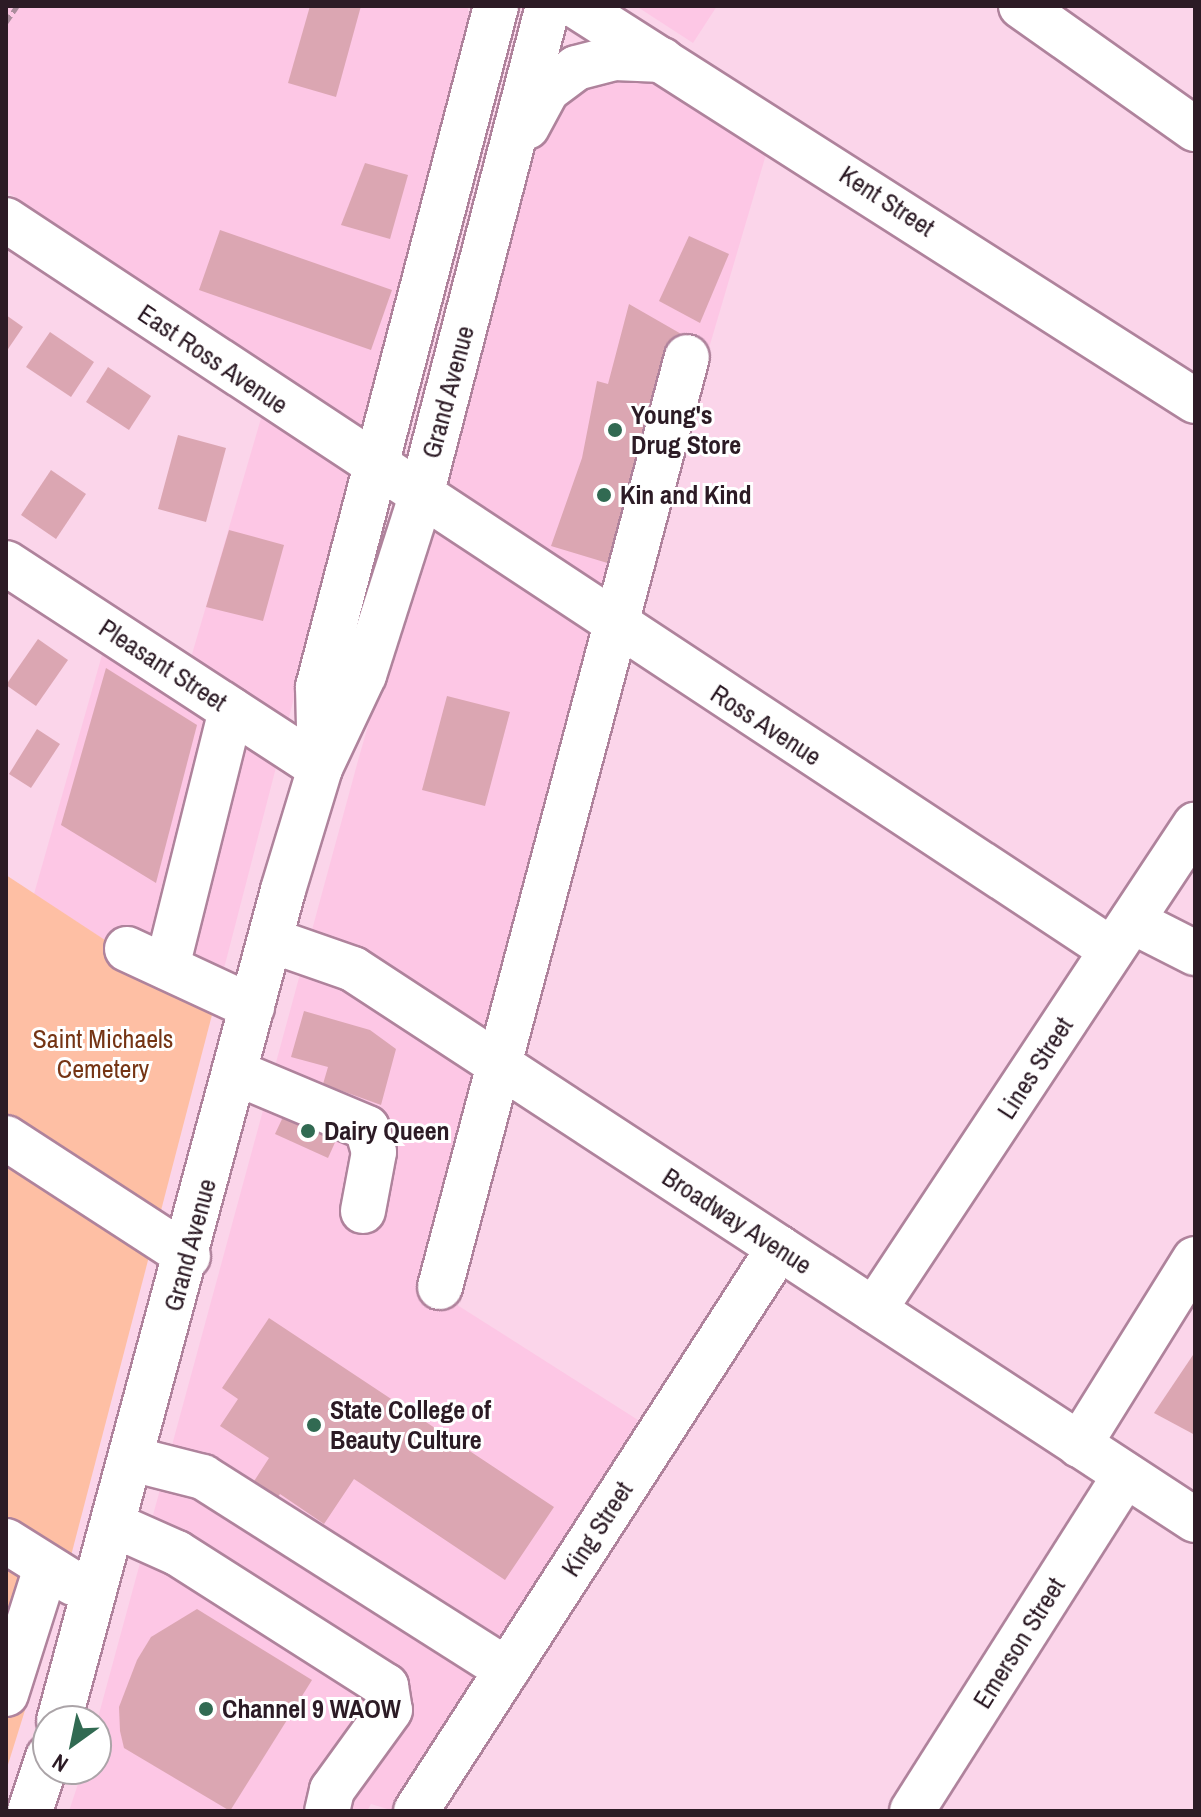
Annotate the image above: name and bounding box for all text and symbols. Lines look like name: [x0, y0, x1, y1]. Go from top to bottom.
street label: Kent Street: [834, 159, 940, 243]
street label: East Ross Avenue: [132, 297, 294, 421]
street label: Grand Avenue: [415, 322, 481, 462]
place label: Young's Drug Store: [631, 399, 741, 460]
marker: Young's Drug Store: [606, 421, 624, 439]
place label: Kin and Kind: [620, 479, 751, 511]
marker: Kin and Kind: [595, 486, 613, 504]
street label: Pleasant Street: [93, 612, 233, 718]
street label: Ross Avenue: [704, 677, 828, 773]
street label: Lines Street: [991, 1011, 1079, 1125]
park label: Saint Michaels Cemetery: [32, 1023, 174, 1084]
place label: Dairy Queen: [324, 1115, 450, 1147]
marker: Dairy Queen: [299, 1122, 317, 1140]
street label: Broadway Avenue: [656, 1161, 818, 1281]
street label: Grand Avenue: [157, 1175, 223, 1315]
place label: State College of Beauty Culture: [330, 1394, 491, 1456]
marker: State College of Beauty Culture: [305, 1416, 323, 1434]
street label: King Street: [555, 1476, 639, 1582]
street label: Emerson Street: [967, 1572, 1071, 1714]
place label: Channel 9 WAOW: [222, 1693, 401, 1725]
marker: Channel 9 WAOW: [197, 1700, 215, 1718]
north arrow: [32, 1705, 112, 1785]
text: N: [46, 1747, 74, 1780]

